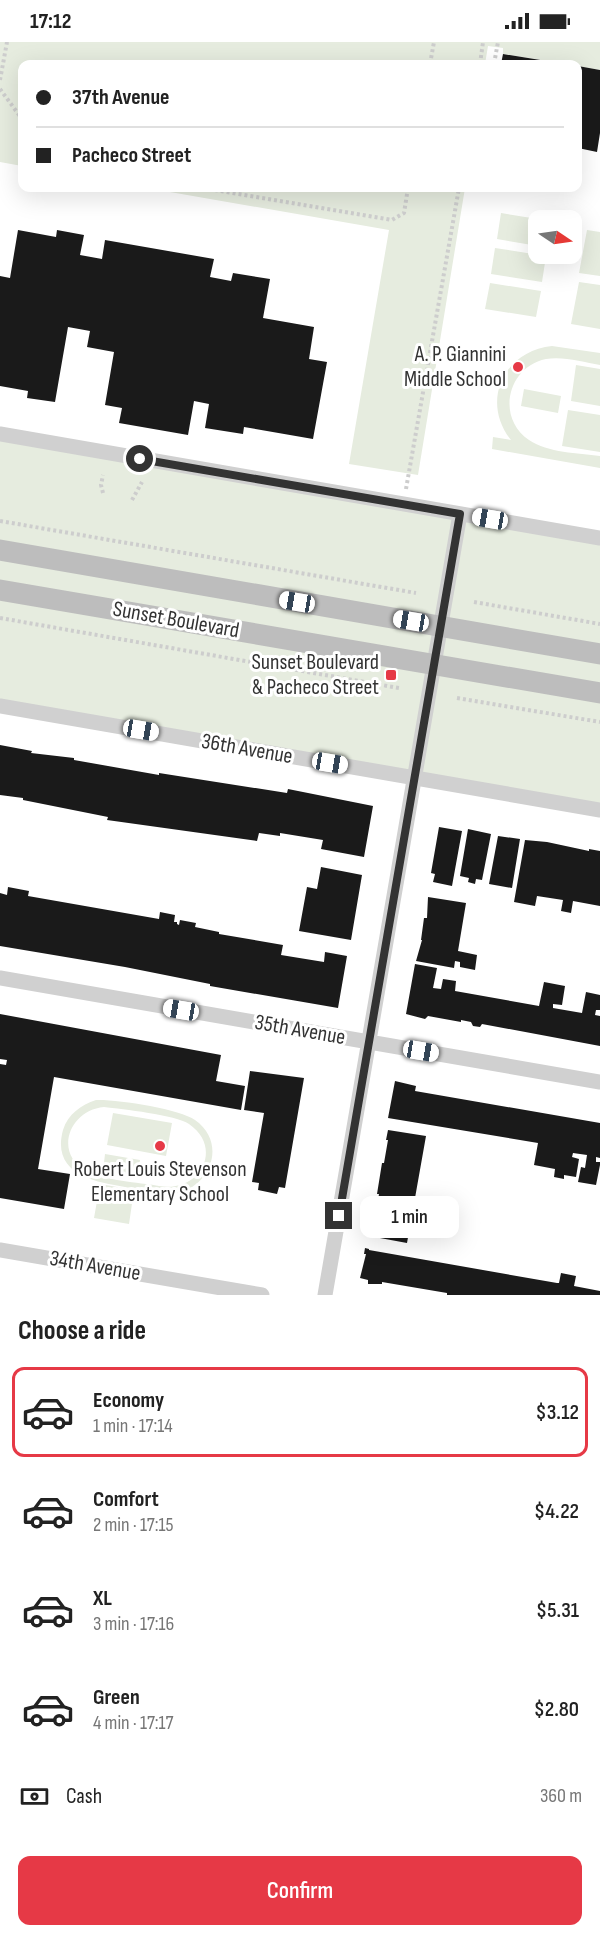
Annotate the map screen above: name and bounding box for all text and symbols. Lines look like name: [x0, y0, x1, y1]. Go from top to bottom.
text: 17:12: [30, 8, 71, 35]
text: 37th Avenue: [72, 84, 169, 111]
text: Pacheco Street: [72, 142, 191, 169]
north arrow: [528, 210, 582, 264]
map controls: [528, 210, 582, 264]
place label: A. P. Giannini Middle School: [404, 341, 506, 393]
marker: A. P. Giannini Middle School: [511, 360, 525, 374]
route start: [126, 445, 153, 472]
car: [471, 507, 509, 531]
car: [278, 590, 316, 614]
street label: Sunset Boulevard: [111, 596, 241, 644]
car: [392, 609, 430, 633]
place label: Sunset Boulevard & Pacheco Street: [251, 649, 379, 701]
marker: Sunset Boulevard & Pacheco Street: [384, 668, 398, 682]
car: [122, 718, 160, 742]
street label: 36th Avenue: [199, 728, 295, 770]
car: [311, 751, 349, 775]
car: [162, 998, 200, 1022]
street label: 35th Avenue: [253, 1009, 347, 1051]
car: [402, 1039, 440, 1063]
marker: Robert Louis Stevenson Elementary School: [153, 1139, 167, 1153]
place label: Robert Louis Stevenson Elementary School: [73, 1156, 247, 1208]
callout: 1 min: [360, 1195, 459, 1237]
route end: [325, 1202, 352, 1229]
text: 1 min: [391, 1205, 428, 1229]
street label: 34th Avenue: [47, 1245, 143, 1287]
text: Choose a ride: [18, 1315, 146, 1347]
icon: car: [21, 1385, 75, 1439]
text: Economy: [93, 1387, 164, 1414]
text: $3.12: [536, 1399, 579, 1426]
text: 1 min · 17:14: [93, 1414, 173, 1438]
icon: car: [21, 1484, 75, 1538]
text: Comfort: [93, 1486, 159, 1513]
text: $4.22: [534, 1498, 579, 1525]
text: 2 min · 17:15: [93, 1513, 174, 1537]
icon: car: [21, 1583, 75, 1637]
text: XL: [93, 1585, 112, 1612]
text: $5.31: [536, 1597, 579, 1624]
text: 3 min · 17:16: [93, 1612, 174, 1636]
icon: car: [21, 1682, 75, 1736]
text: Green: [93, 1684, 140, 1711]
text: $2.80: [534, 1696, 579, 1723]
text: 4 min · 17:17: [93, 1711, 174, 1735]
icon: cash: [18, 1780, 51, 1813]
text: Cash: [66, 1783, 102, 1810]
text: 360 m: [540, 1784, 582, 1808]
button: Confirm: [18, 1856, 582, 1925]

